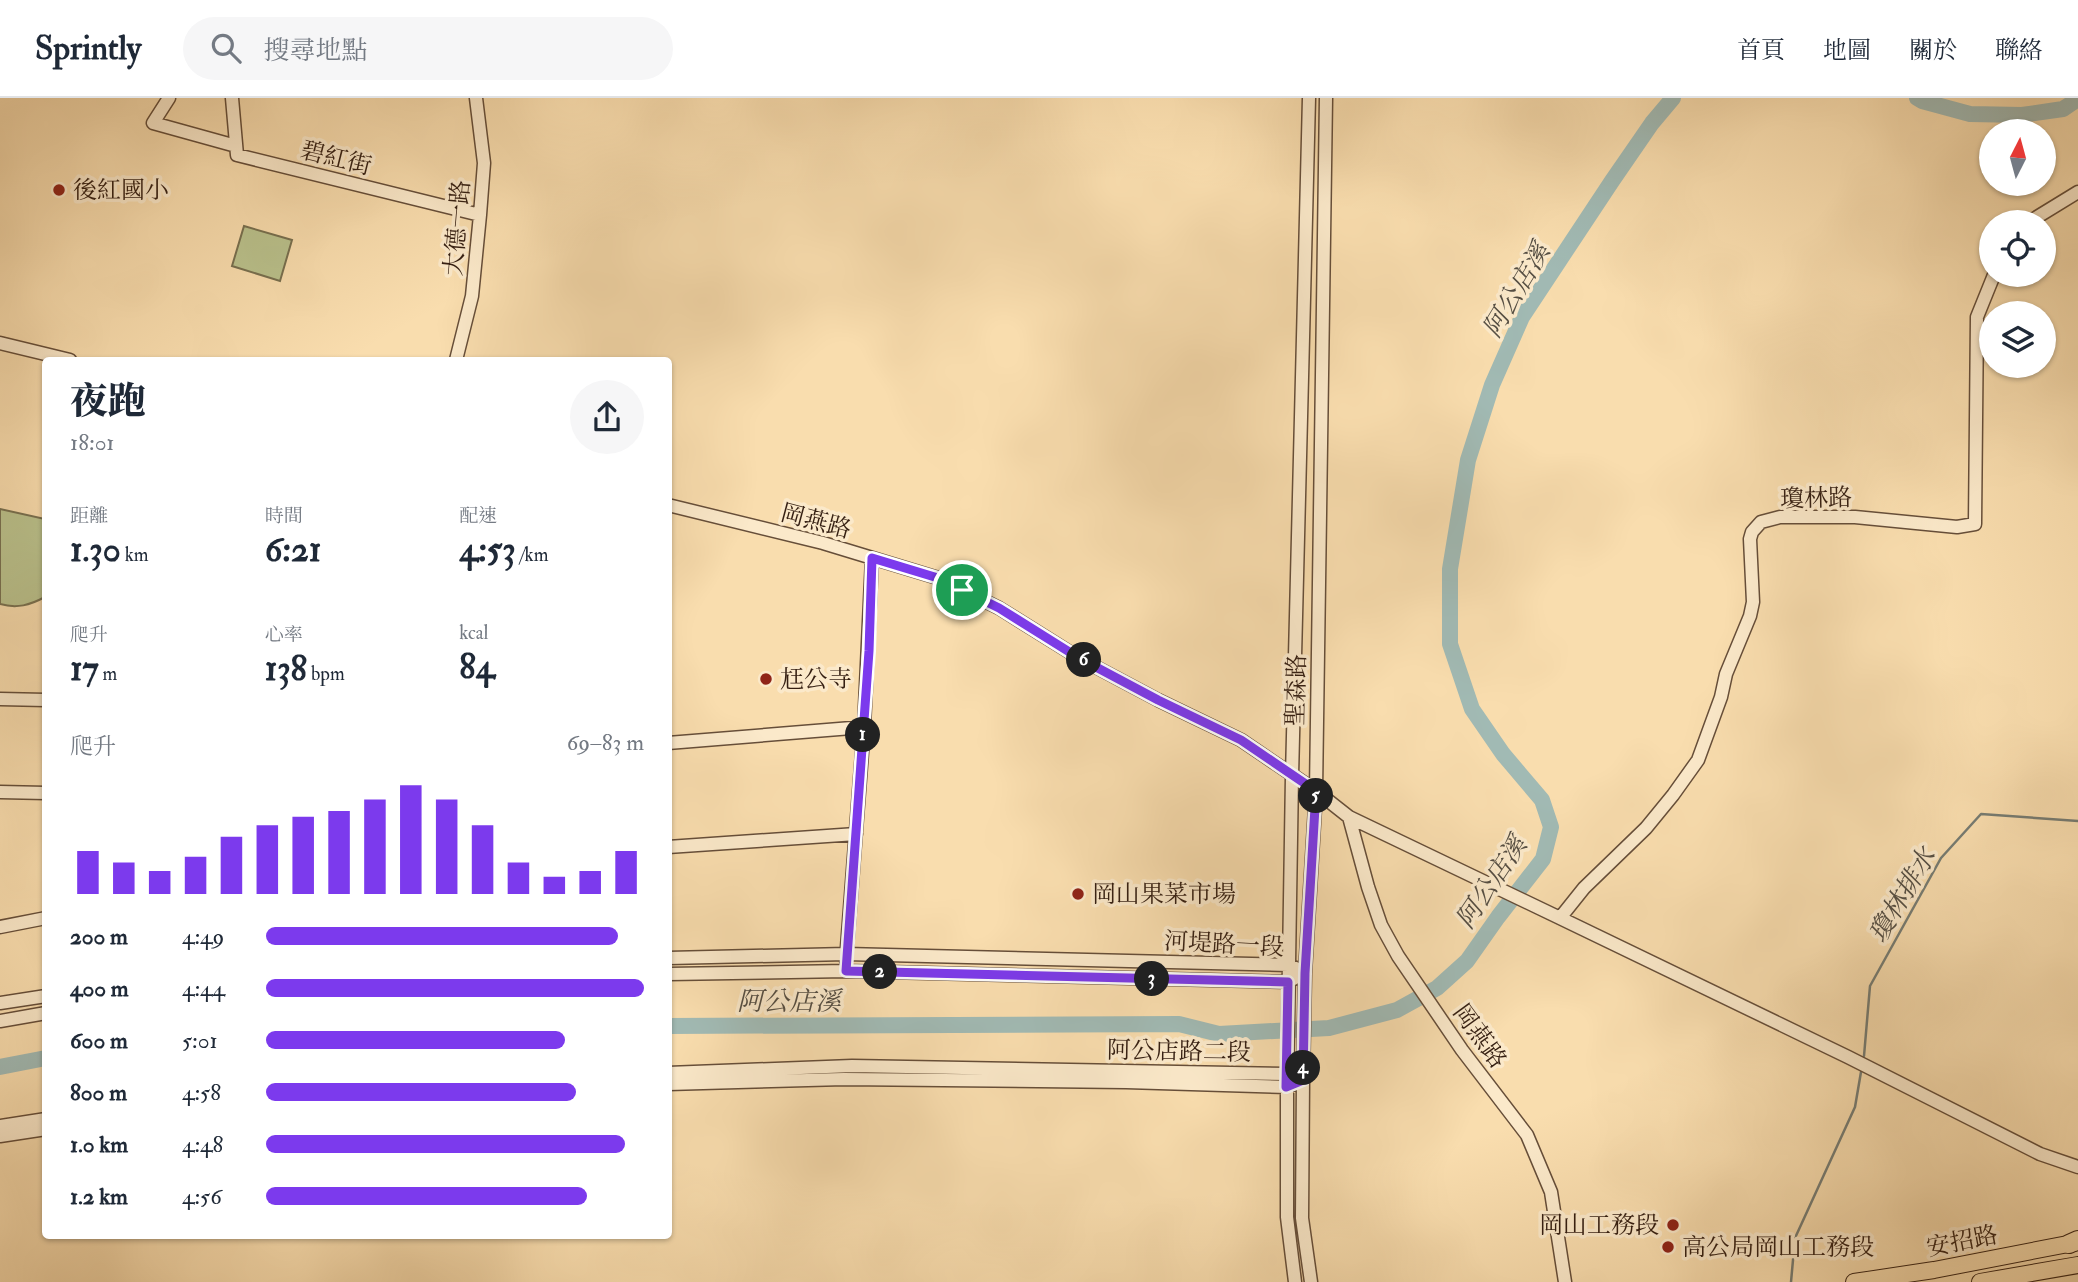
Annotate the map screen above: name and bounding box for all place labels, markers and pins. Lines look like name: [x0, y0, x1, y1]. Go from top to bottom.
place label: 後紅國小: [73, 175, 169, 206]
marker: 後紅國小: [51, 182, 67, 198]
pin: [932, 560, 992, 620]
pin: 6: [1066, 642, 1102, 678]
place label: 尪公寺: [780, 664, 852, 695]
marker: 尪公寺: [758, 671, 774, 687]
pin: 1: [846, 718, 880, 752]
pin: 5: [1298, 778, 1334, 814]
place label: 岡山果菜市場: [1092, 879, 1236, 910]
marker: 岡山果菜市場: [1070, 886, 1086, 902]
pin: 2: [862, 954, 898, 990]
pin: 3: [1134, 962, 1170, 996]
pin: 4: [1286, 1051, 1320, 1086]
place label: 岡山工務段: [1539, 1210, 1659, 1241]
marker: 岡山工務段: [1665, 1217, 1681, 1233]
place label: 高公局岡山工務段: [1682, 1232, 1874, 1263]
marker: 高公局岡山工務段: [1660, 1239, 1676, 1255]

